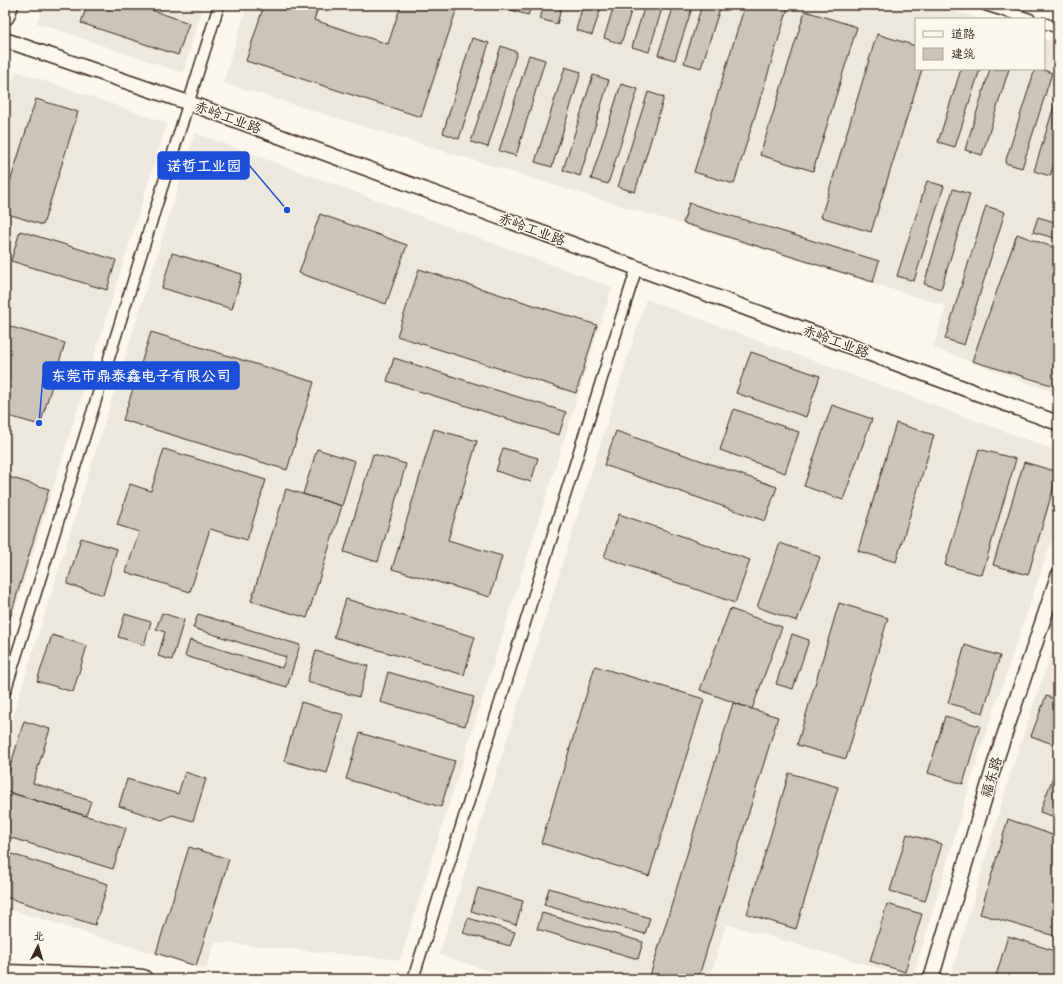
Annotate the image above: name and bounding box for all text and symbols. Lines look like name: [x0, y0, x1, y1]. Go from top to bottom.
legend: [915, 18, 1045, 70]
text: 道路: [951, 24, 975, 42]
text: 建筑: [951, 44, 975, 62]
street label: 赤岭工业路: [192, 95, 265, 138]
callout: 诺哲工业园: [158, 152, 249, 179]
text: 诺哲工业园: [166, 153, 242, 176]
street label: 赤岭工业路: [496, 207, 569, 250]
street label: 赤岭工业路: [800, 319, 873, 362]
callout: 东莞市鼎泰鑫电子有限公司: [43, 362, 239, 389]
text: 东莞市鼎泰鑫电子有限公司: [51, 363, 231, 386]
street label: 福东路: [974, 754, 1007, 800]
north arrow: [18, 926, 58, 966]
text: 北: [33, 927, 45, 944]

